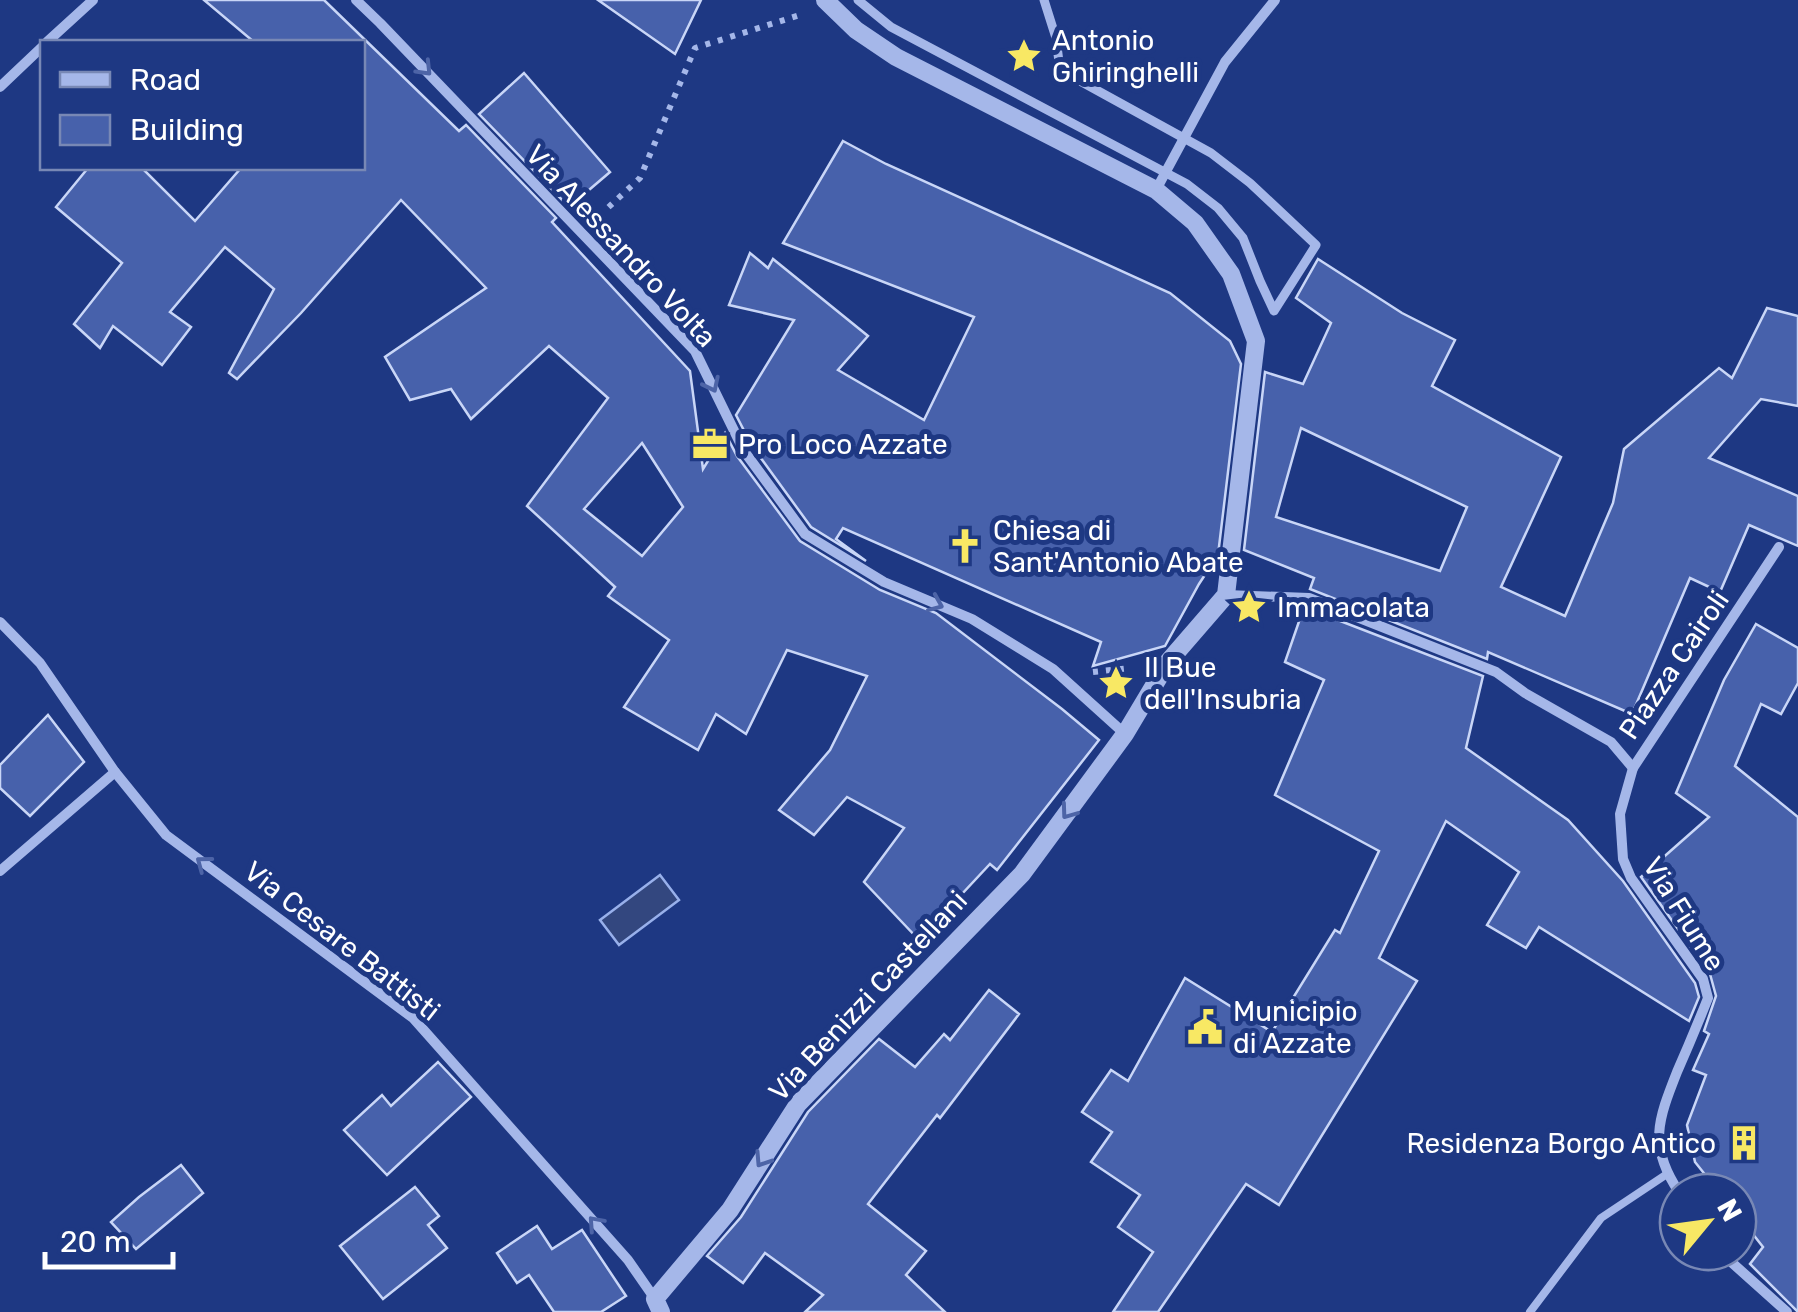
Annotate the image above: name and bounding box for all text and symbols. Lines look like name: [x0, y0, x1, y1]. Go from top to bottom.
place label: Antonio Ghiringhelli: [1052, 24, 1199, 89]
place icon: Antonio Ghiringhelli: [1005, 37, 1043, 75]
legend: [40, 40, 365, 170]
one-way arrow: [413, 57, 431, 75]
text: Road: [130, 62, 201, 98]
text: Building: [130, 112, 244, 148]
street label: Via Alessandro Volta: [519, 138, 723, 354]
one-way arrow: [700, 375, 720, 393]
office icon: Pro Loco Azzate: [691, 425, 729, 463]
place label: Pro Loco Azzate: [738, 428, 948, 461]
place label: Chiesa di Sant'Antonio Abate: [993, 514, 1244, 579]
church icon: Chiesa di Sant'Antonio Abate: [946, 527, 984, 565]
street label: Piazza Cairoli: [1612, 585, 1736, 745]
place icon: Immacolata: [1230, 588, 1268, 626]
place label: Immacolata: [1277, 591, 1430, 624]
one-way arrow: [926, 592, 944, 612]
place label: Il Bue dell'Insubria: [1144, 651, 1301, 716]
place icon: Il Bue dell'Insubria: [1097, 664, 1135, 702]
one-way arrow: [1062, 801, 1079, 819]
street label: Via Fiume: [1636, 851, 1732, 977]
street label: Via Cesare Battisti: [238, 854, 446, 1028]
one-way arrow: [196, 857, 214, 874]
street label: Via Benizzi Castellani: [762, 884, 974, 1108]
place label: Municipio di Azzate: [1233, 995, 1358, 1060]
public building icon: Municipio di Azzate: [1186, 1008, 1224, 1046]
building icon: Residenza Borgo Antico: [1725, 1124, 1763, 1162]
place label: Residenza Borgo Antico: [1406, 1127, 1716, 1160]
one-way arrow: [755, 1150, 774, 1168]
north arrow: [1658, 1172, 1758, 1272]
text: N: [1710, 1193, 1749, 1227]
scale bar: [45, 1207, 172, 1269]
one-way arrow: [588, 1216, 606, 1235]
text: 20 m: [60, 1224, 131, 1260]

